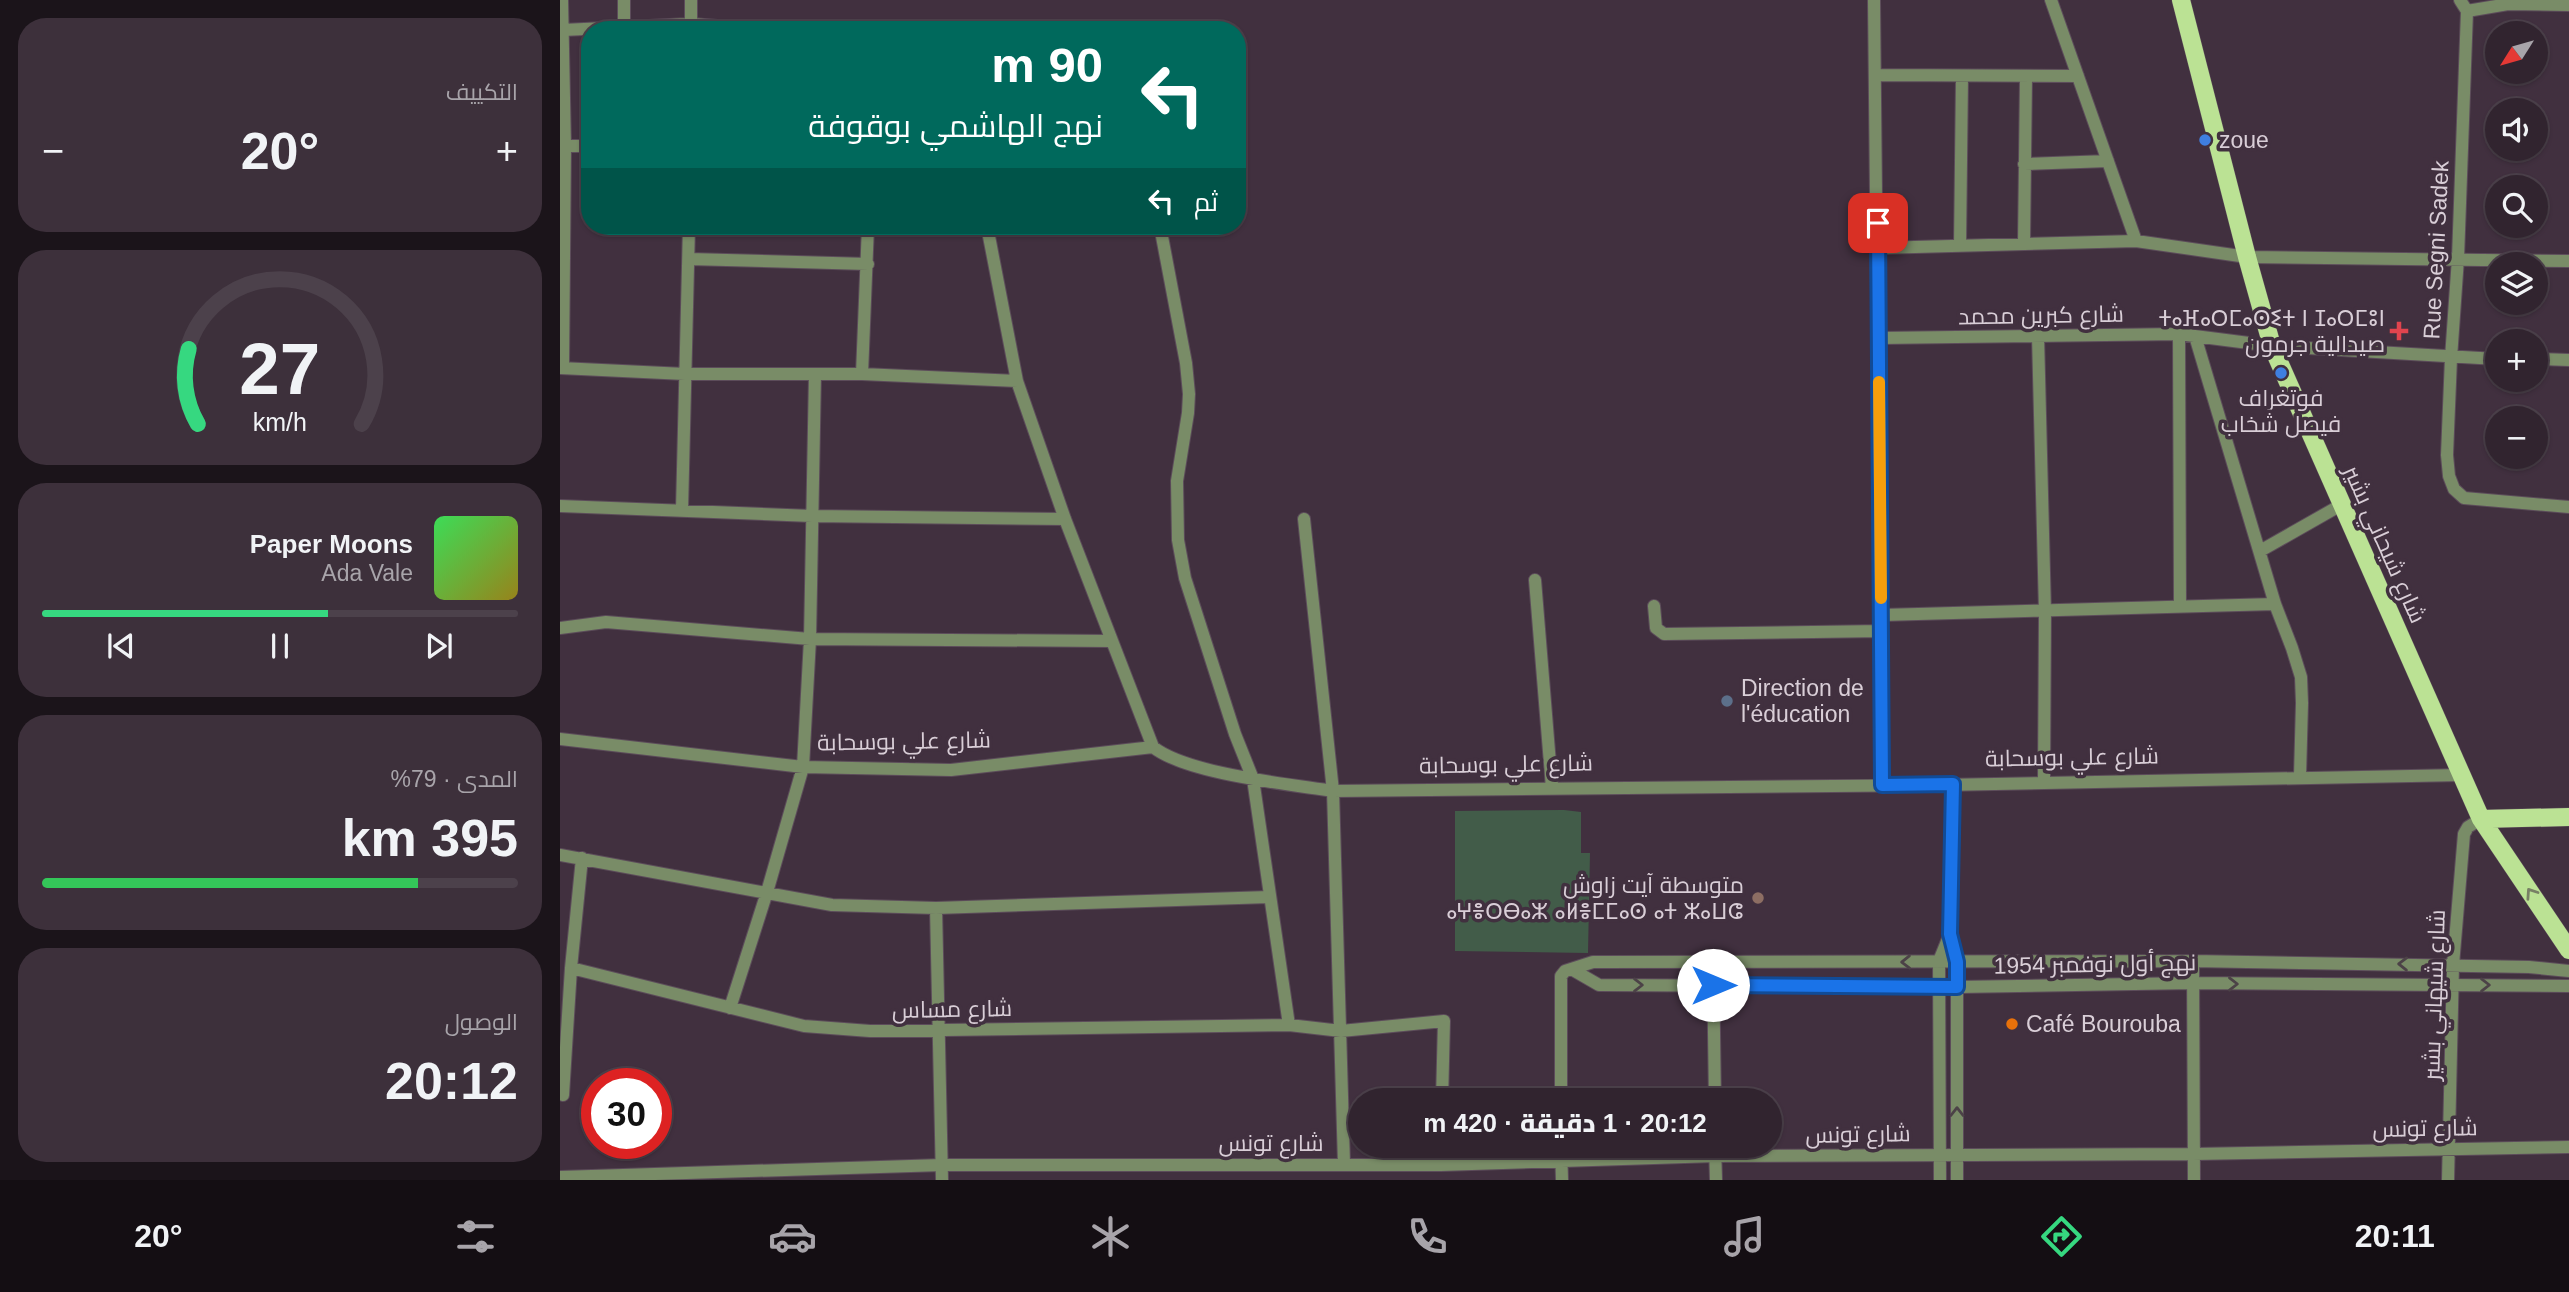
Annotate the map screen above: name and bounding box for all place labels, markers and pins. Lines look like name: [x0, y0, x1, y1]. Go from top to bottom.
place label: zoue: [2219, 127, 2269, 153]
marker: zoue: [2197, 132, 2213, 148]
pin: [1848, 193, 1908, 253]
place label: ⵜⴰⴼⴰⵔⵎⴰⵙⵉⵜ ⵏ ⵊⴰⵔⵎⵓⵏ صيدالية جرمون: [2159, 305, 2385, 358]
marker: ⵜⴰⴼⴰⵔⵎⴰⵙⵉⵜ ⵏ ⵊⴰⵔⵎⵓⵏ صيدالية جرمون: [2391, 323, 2407, 339]
marker: فوتغراف فيصل شخاب: [2273, 365, 2289, 381]
place label: فوتغراف فيصل شخاب: [2221, 385, 2341, 438]
place label: Direction de l'éducation: [1741, 675, 1864, 727]
marker: Direction de l'éducation: [1719, 693, 1735, 709]
place label: متوسطة آيت زاوش ⴰⵖⴻⵔⴱⴰⵣ ⴰⵍⴻⵎⵎⴰⵙ ⴰⵜ ⵣⴰⵡⵛ: [1446, 872, 1744, 924]
marker: متوسطة آيت زاوش ⴰⵖⴻⵔⴱⴰⵣ ⴰⵍⴻⵎⵎⴰⵙ ⴰⵜ ⵣⴰⵡⵛ: [1750, 890, 1766, 906]
place label: Café Bourouba: [2026, 1011, 2181, 1037]
marker: Café Bourouba: [2004, 1016, 2020, 1032]

